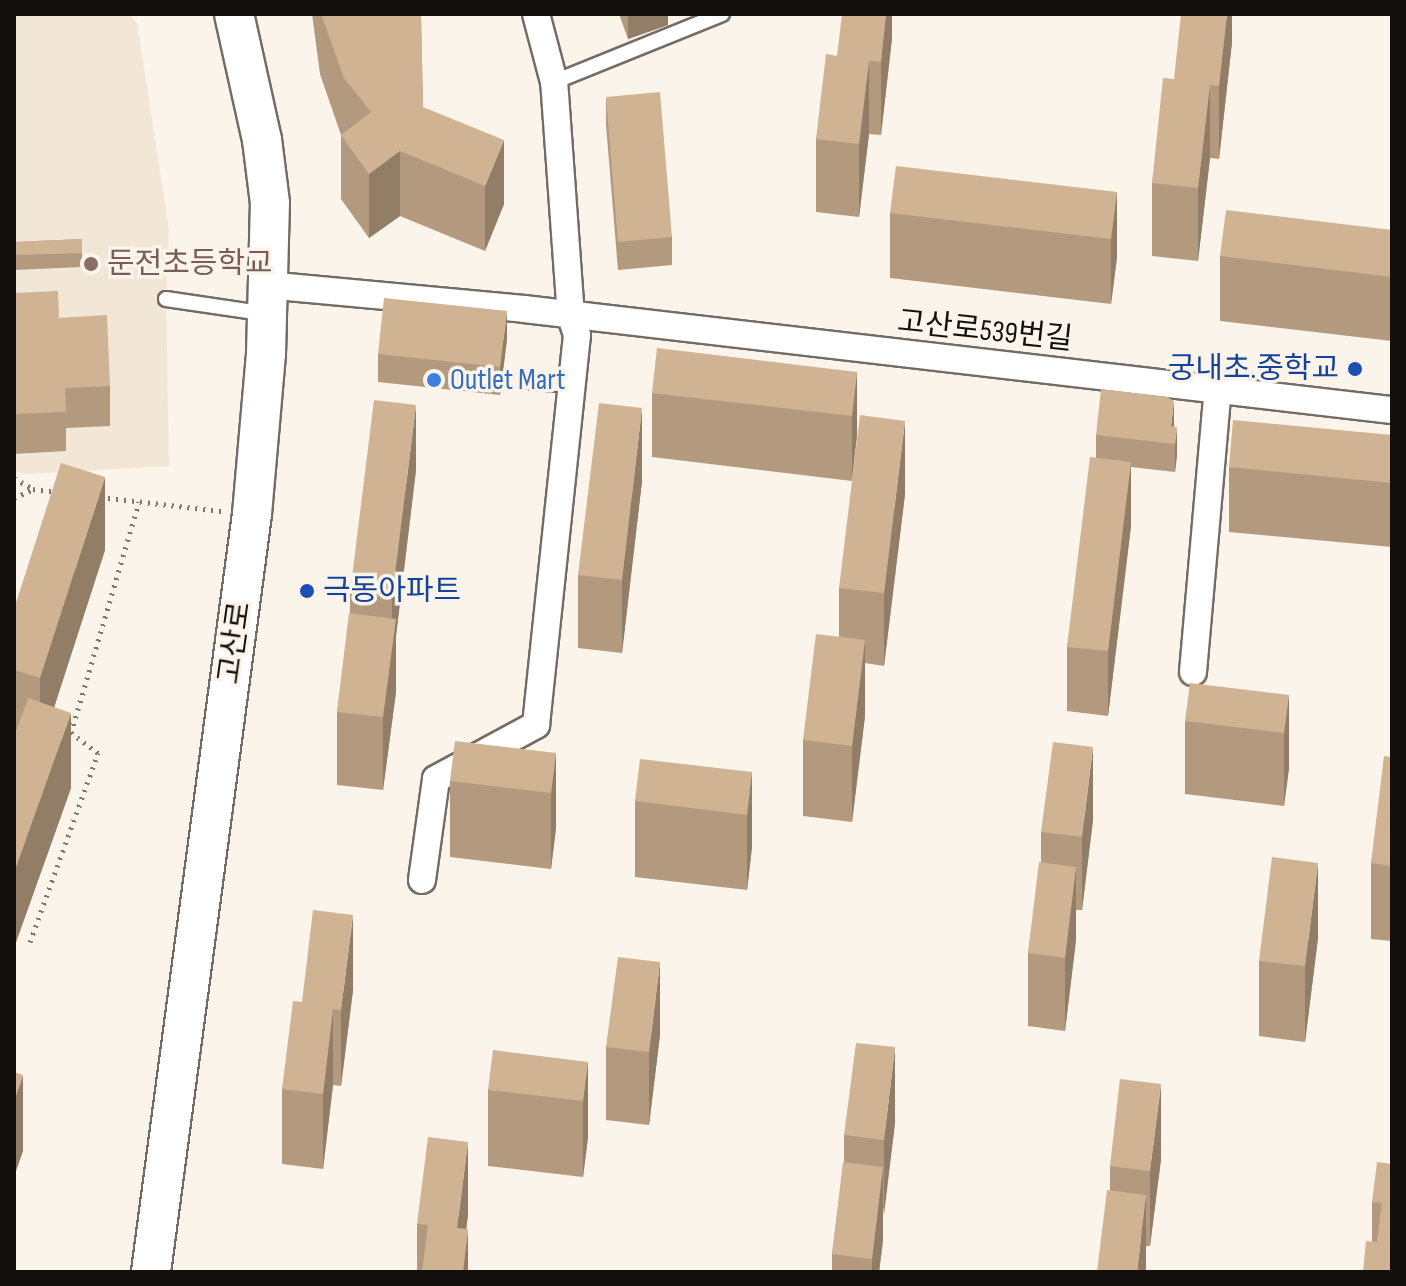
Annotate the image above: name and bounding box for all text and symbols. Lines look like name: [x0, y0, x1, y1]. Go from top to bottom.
place label: 둔전초등학교: [107, 246, 273, 282]
marker: 둔전초등학교: [82, 255, 100, 273]
street label: 고산로539번길: [896, 304, 1074, 358]
place label: 궁내초.중학교: [1168, 351, 1339, 387]
marker: 궁내초.중학교: [1346, 360, 1364, 378]
place label: Outlet Mart: [450, 362, 565, 398]
marker: Outlet Mart: [425, 371, 443, 389]
place label: 극동아파트: [323, 573, 461, 609]
marker: 극동아파트: [298, 582, 316, 600]
street label: 고산로: [211, 599, 259, 687]

